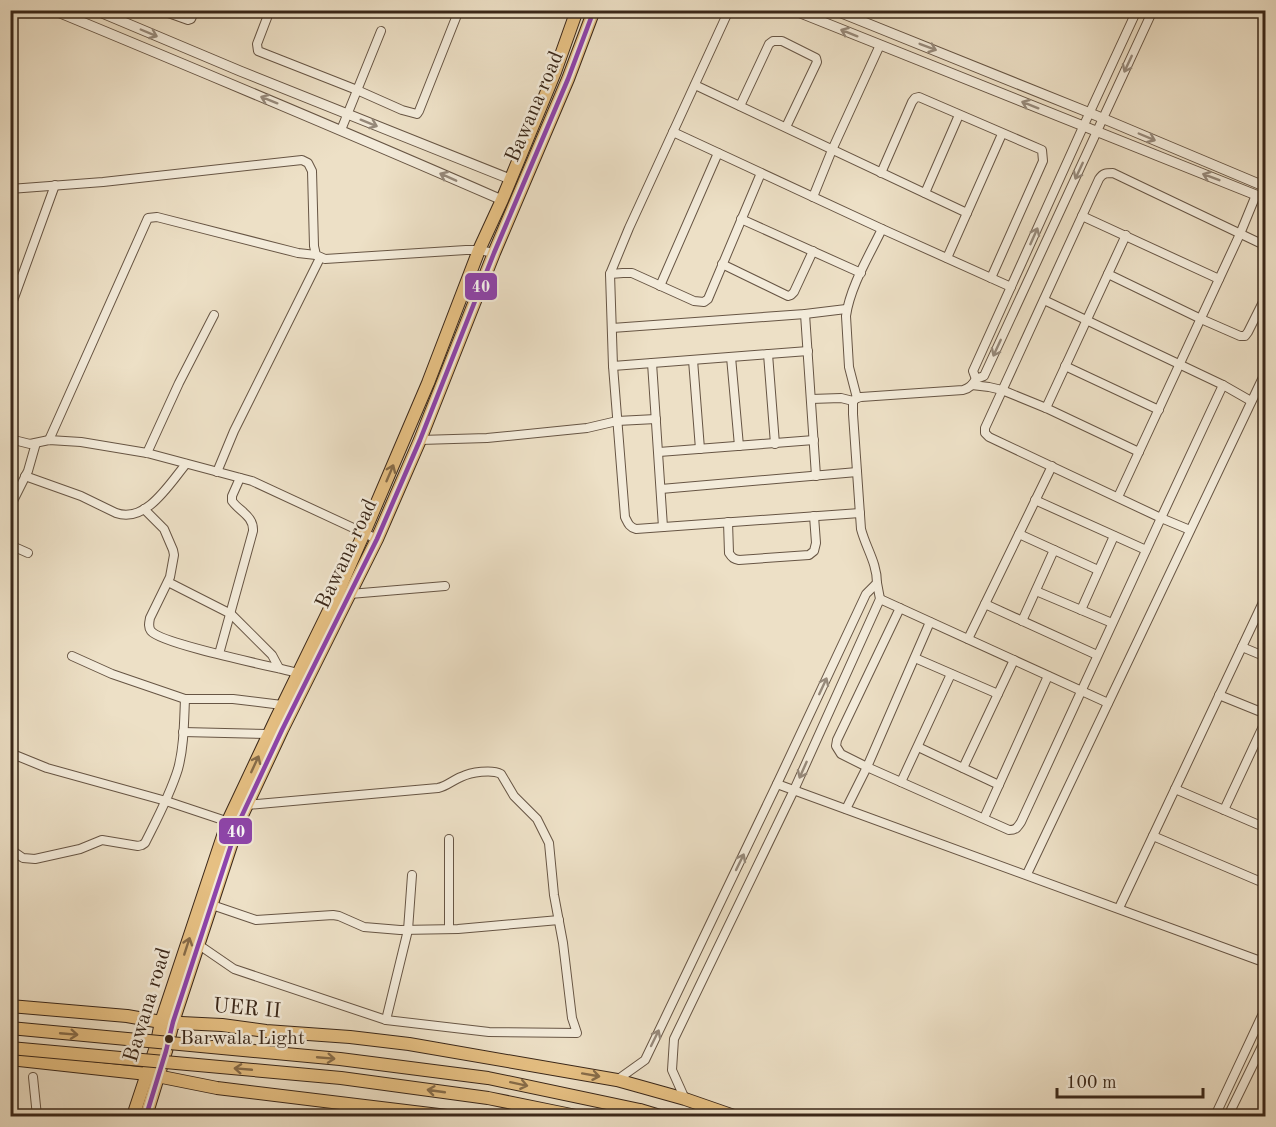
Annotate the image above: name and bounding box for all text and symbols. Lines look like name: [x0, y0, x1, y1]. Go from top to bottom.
one-way arrow: [840, 27, 859, 38]
one-way arrow: [140, 28, 158, 39]
one-way arrow: [918, 42, 936, 53]
street label: Bawana road: [502, 48, 568, 166]
one-way arrow: [1122, 54, 1133, 72]
one-way arrow: [260, 94, 279, 105]
one-way arrow: [1021, 99, 1040, 110]
one-way arrow: [359, 118, 378, 129]
one-way arrow: [1137, 132, 1156, 143]
one-way arrow: [1073, 162, 1084, 180]
one-way arrow: [440, 170, 458, 182]
one-way arrow: [1202, 171, 1221, 182]
one-way arrow: [1029, 227, 1040, 245]
line badge: 40: [464, 272, 498, 301]
text: 40: [472, 280, 490, 296]
one-way arrow: [991, 339, 1002, 357]
one-way arrow: [385, 464, 396, 483]
street label: Bawana road: [312, 496, 382, 612]
one-way arrow: [817, 677, 829, 695]
one-way arrow: [249, 755, 261, 773]
one-way arrow: [796, 760, 808, 778]
line badge: 40: [218, 817, 253, 845]
text: 40: [227, 825, 245, 841]
one-way arrow: [734, 854, 746, 872]
one-way arrow: [182, 937, 193, 956]
street label: Bawana road: [121, 945, 175, 1065]
street label: UER II: [212, 996, 282, 1022]
one-way arrow: [58, 1029, 78, 1040]
place label: Barwala Light: [180, 1029, 305, 1049]
one-way arrow: [650, 1029, 662, 1047]
marker: Barwala Light: [163, 1033, 175, 1045]
one-way arrow: [315, 1053, 335, 1064]
scale bar: [1057, 1061, 1202, 1099]
one-way arrow: [233, 1063, 253, 1074]
one-way arrow: [581, 1070, 600, 1081]
text: 100 m: [1066, 1074, 1117, 1092]
one-way arrow: [509, 1079, 528, 1091]
one-way arrow: [427, 1085, 447, 1096]

